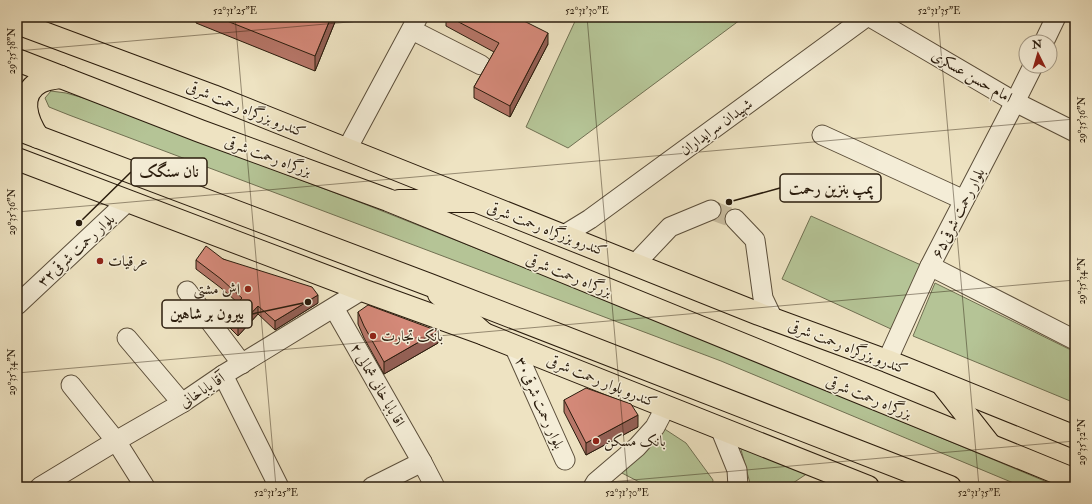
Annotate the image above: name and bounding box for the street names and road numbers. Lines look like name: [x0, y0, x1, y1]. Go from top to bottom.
street label: امام حسن عسکری: [926, 46, 1016, 110]
street label: کندرو بزرگراه رحمت شرقی: [184, 76, 308, 142]
street label: شهیدان سرایداران: [676, 95, 756, 160]
street label: بزرگراه رحمت شرقی: [222, 131, 314, 181]
street label: بلوار رحمت شرقی۶۵: [928, 165, 989, 262]
street label: کندرو بزرگراه رحمت شرقی: [484, 197, 610, 261]
street label: بلوار رحمت شرقی۳۲: [34, 210, 119, 291]
street label: بزرگراه رحمت شرقی: [523, 249, 615, 301]
street label: کندرو بزرگراه رحمت شرقی: [785, 315, 911, 379]
street label: ۲ اقا بابا خانی شمالی: [346, 340, 409, 430]
street label: کندرو بلوار رحمت شرقی: [544, 351, 660, 412]
street label: بلوار رحمت شرقی۳۰: [511, 354, 568, 452]
street label: آقا باباخانی: [176, 368, 230, 412]
street label: بزرگراه رحمت شرقی: [823, 371, 915, 423]

